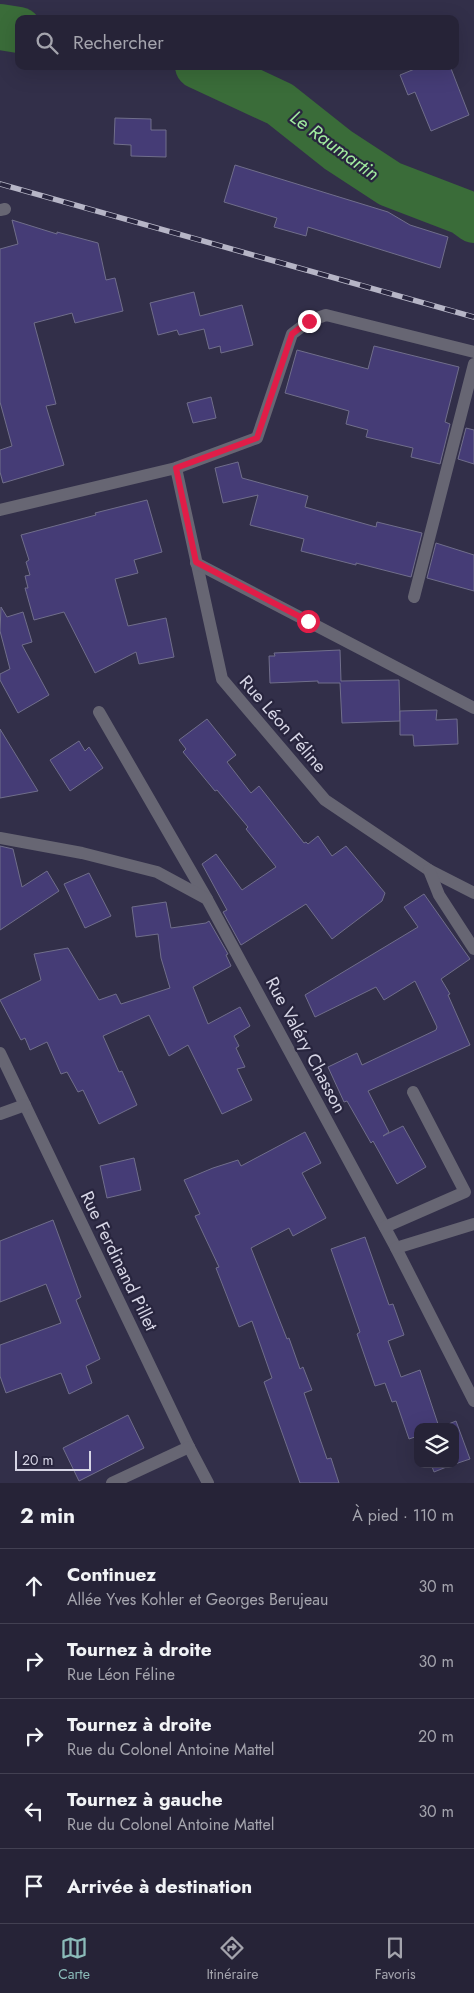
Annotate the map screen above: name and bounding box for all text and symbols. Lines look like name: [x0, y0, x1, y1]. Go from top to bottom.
search box: [15, 15, 459, 70]
icon: search: [33, 29, 61, 57]
text: Rechercher: [73, 29, 164, 56]
water label: Le Raumartin: [285, 104, 385, 187]
route end: [298, 310, 321, 333]
route start: [297, 610, 320, 633]
street label: Rue Léon Féline: [233, 670, 333, 778]
street label: Rue Valéry Chasson: [259, 972, 353, 1118]
street label: Rue Ferdinand Pillet: [74, 1187, 164, 1336]
map controls: [414, 1423, 459, 1468]
button: layers: [414, 1423, 459, 1468]
scale bar: [15, 1448, 91, 1471]
text: 20 m: [22, 1450, 54, 1470]
text: 2 min: [20, 1501, 75, 1531]
text: À pied · 110 m: [352, 1504, 454, 1527]
text: Continuez: [67, 1561, 156, 1588]
icon: ahead: [20, 1572, 48, 1600]
text: 30 m: [418, 1575, 454, 1598]
text: Allée Yves Kohler et Georges Berujeau: [67, 1588, 328, 1611]
text: Tournez à droite: [67, 1636, 212, 1663]
icon: right: [20, 1647, 48, 1675]
text: 30 m: [418, 1650, 454, 1673]
text: Rue Léon Féline: [67, 1663, 175, 1686]
text: Tournez à droite: [67, 1711, 212, 1738]
icon: right: [20, 1722, 48, 1750]
text: 20 m: [418, 1725, 454, 1748]
text: Rue du Colonel Antoine Mattel: [67, 1738, 274, 1761]
text: Tournez à gauche: [67, 1786, 223, 1813]
icon: left: [20, 1797, 48, 1825]
text: 30 m: [418, 1800, 454, 1823]
text: Rue du Colonel Antoine Mattel: [67, 1813, 274, 1836]
icon: arrive: [20, 1872, 48, 1900]
text: Arrivée à destination: [67, 1873, 252, 1900]
tab: Carte: [58, 1934, 90, 1984]
tab: Itinéraire: [206, 1934, 258, 1984]
tab: Favoris: [375, 1934, 416, 1984]

